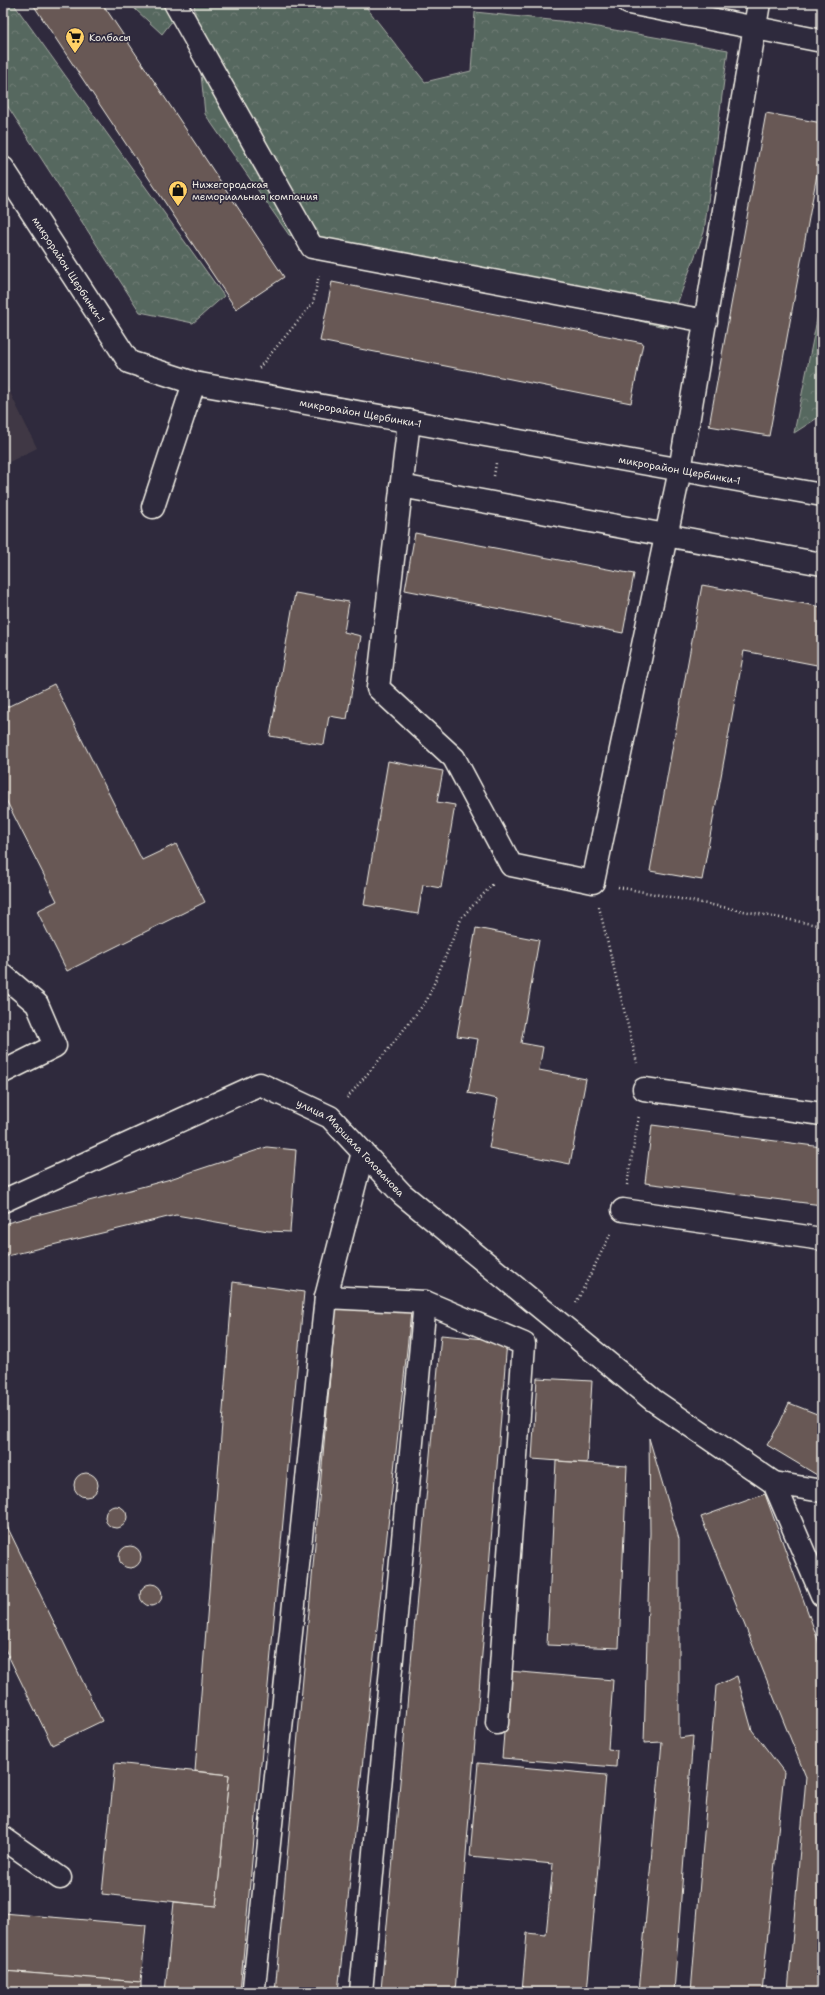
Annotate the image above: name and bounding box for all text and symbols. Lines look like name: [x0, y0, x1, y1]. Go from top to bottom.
supermarket icon: Колбасы: [64, 26, 86, 54]
place label: Колбасы: [89, 31, 131, 44]
place label: Нижегородская мемориальная компания: [192, 178, 318, 203]
shop icon: Нижегородская мемориальная компания: [167, 179, 189, 207]
street label: микрорайон Щербинки-1: [30, 214, 108, 325]
street label: микрорайон Щербинки-1: [299, 395, 423, 430]
street label: микрорайон Щербинки-1: [618, 452, 742, 487]
street label: улица Маршала Голованова: [295, 1096, 408, 1200]

